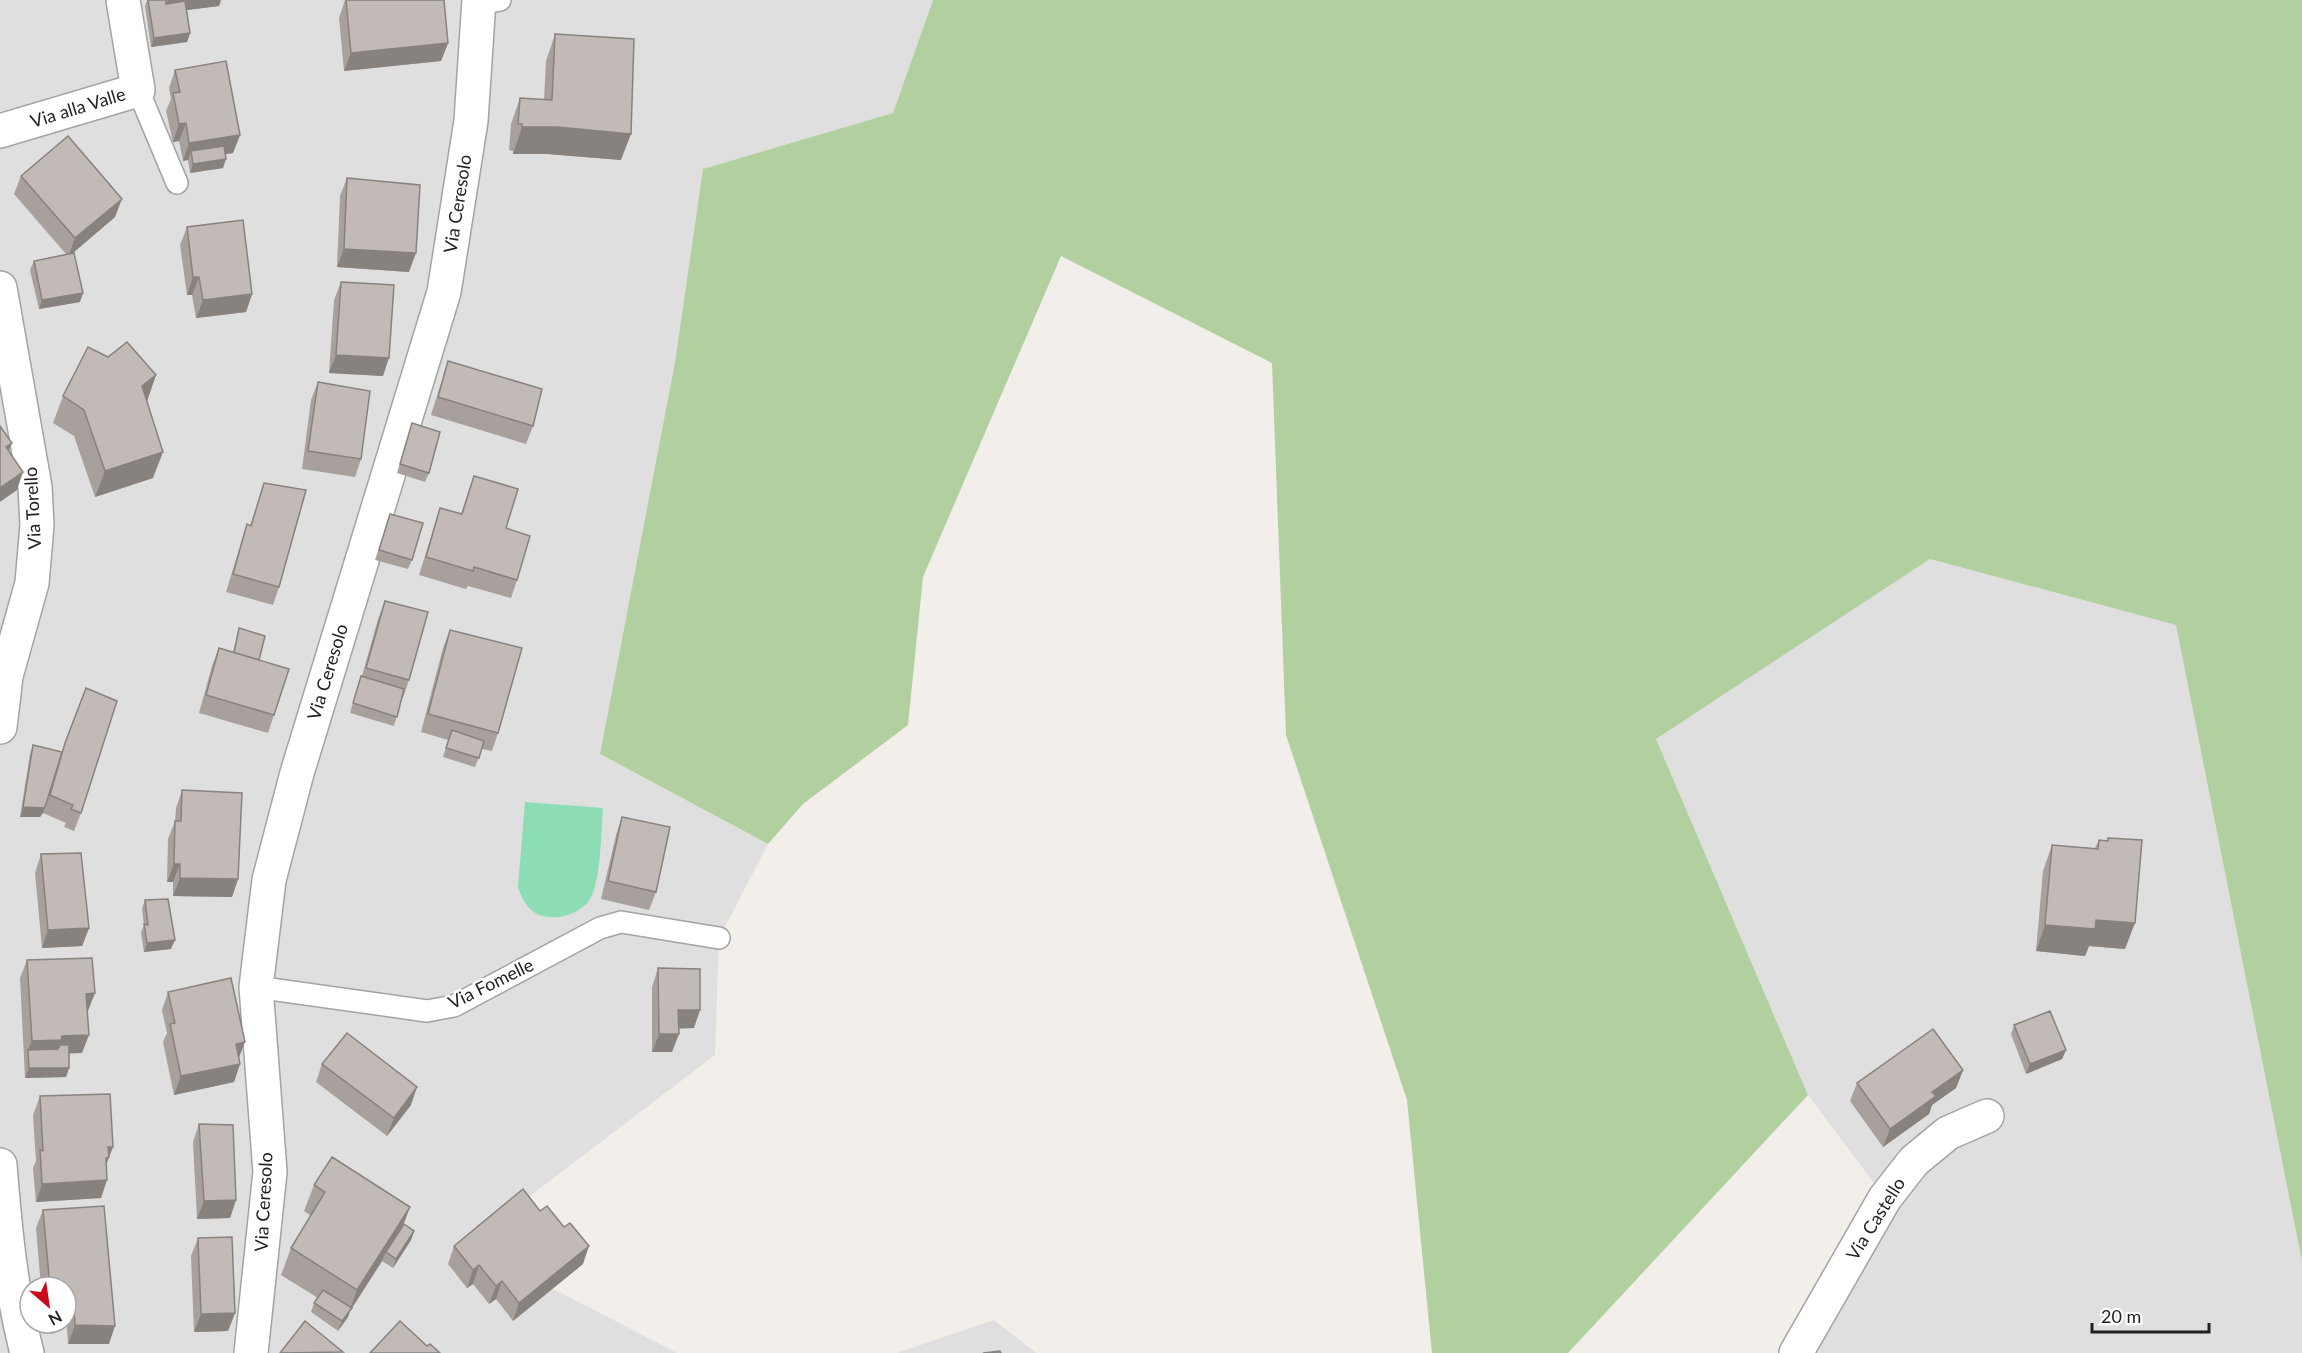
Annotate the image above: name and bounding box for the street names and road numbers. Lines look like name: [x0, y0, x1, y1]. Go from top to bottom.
street label: Via alla Valle: [28, 82, 128, 132]
street label: Via Ceresolo: [438, 153, 476, 255]
street label: Via Torello: [19, 466, 45, 550]
street label: Via Ceresolo: [302, 621, 352, 723]
street label: Via Fomelle: [444, 953, 537, 1013]
street label: Via Ceresolo: [249, 1152, 277, 1252]
street label: Via Castello: [1841, 1173, 1909, 1264]

